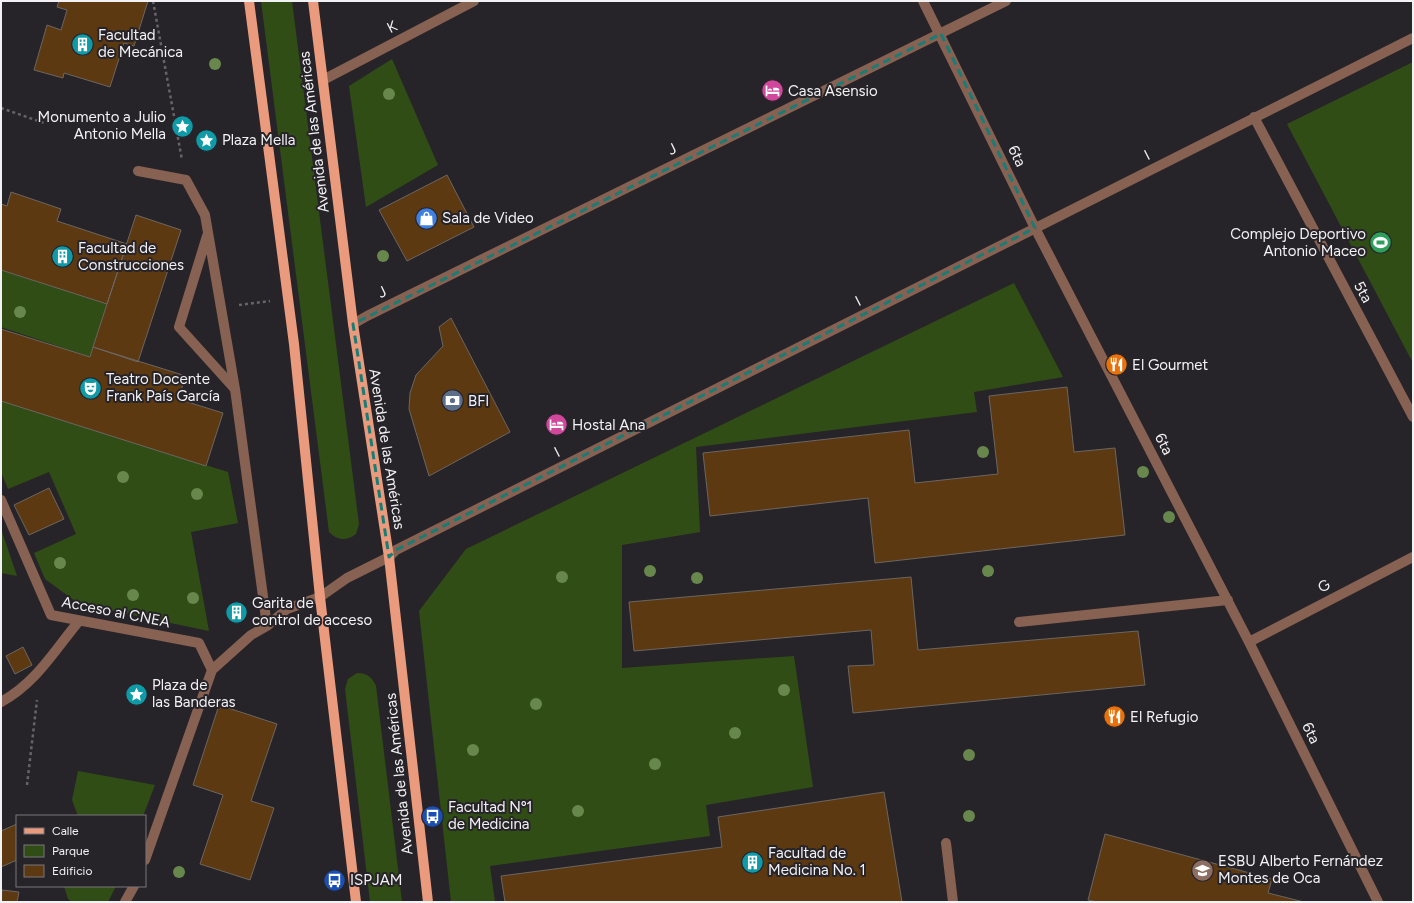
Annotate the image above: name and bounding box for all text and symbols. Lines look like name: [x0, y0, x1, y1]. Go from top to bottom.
street label: K: [384, 17, 401, 37]
place label: Facultad de Mecánica: [98, 26, 183, 61]
building icon: Facultad de Mecánica: [70, 31, 96, 57]
street label: Avenida de las Américas: [295, 50, 333, 214]
hotel icon: Casa Asensio: [759, 78, 785, 104]
place label: Casa Asensio: [788, 82, 878, 100]
place label: Monumento a Julio Antonio Mella: [38, 108, 166, 143]
place icon: Monumento a Julio Antonio Mella: [169, 113, 195, 139]
place icon: Plaza Mella: [193, 127, 219, 153]
place label: Plaza Mella: [222, 131, 296, 149]
street label: J: [665, 139, 679, 159]
street label: 6ta: [1004, 142, 1030, 170]
street label: I: [1141, 146, 1153, 164]
shop icon: Sala de Video: [414, 205, 440, 231]
place label: Sala de Video: [442, 209, 534, 227]
place label: Complejo Deportivo Antonio Maceo: [1230, 225, 1366, 260]
sports icon: Complejo Deportivo Antonio Maceo: [1368, 230, 1394, 256]
place label: Facultad de Construcciones: [78, 239, 184, 274]
building icon: Facultad de Construcciones: [49, 244, 75, 270]
street label: 5ta: [1350, 278, 1376, 306]
street label: J: [375, 282, 389, 302]
street label: I: [852, 292, 864, 310]
restaurant icon: El Gourmet: [1103, 352, 1129, 378]
place label: El Gourmet: [1132, 356, 1208, 374]
street label: Avenida de las Américas: [365, 367, 409, 531]
place label: Teatro Docente Frank País García: [106, 370, 220, 405]
theatre icon: Teatro Docente Frank País García: [78, 375, 104, 401]
bank icon: BFI: [439, 388, 465, 414]
place label: BFI: [468, 392, 489, 410]
hotel icon: Hostal Ana: [543, 412, 569, 438]
place label: Hostal Ana: [572, 416, 645, 434]
street label: 6ta: [1151, 430, 1177, 458]
street label: I: [551, 443, 563, 461]
street label: G: [1315, 575, 1333, 597]
street label: Acceso al CNEA: [60, 593, 172, 631]
place label: Garita de control de acceso: [252, 594, 372, 629]
building icon: Garita de control de acceso: [223, 599, 249, 625]
place label: Plaza de las Banderas: [152, 676, 236, 711]
place icon: Plaza de las Banderas: [123, 681, 149, 707]
street label: Avenida de las Américas: [382, 692, 416, 856]
restaurant icon: El Refugio: [1101, 704, 1127, 730]
place label: El Refugio: [1130, 708, 1199, 726]
street label: 6ta: [1298, 719, 1324, 747]
place label: Facultad Nº1 de Medicina: [448, 798, 533, 833]
bus stop icon: Facultad Nº1 de Medicina: [420, 803, 446, 829]
legend: [16, 815, 146, 887]
text: Calle: [52, 824, 79, 838]
text: Parque: [52, 844, 90, 858]
place label: Facultad de Medicina No. 1: [768, 844, 866, 879]
building icon: Facultad de Medicina No. 1: [740, 849, 766, 875]
place label: ESBU Alberto Fernández Montes de Oca: [1218, 852, 1383, 887]
school or university icon: ESBU Alberto Fernández Montes de Oca: [1190, 857, 1216, 883]
text: Edificio: [52, 864, 92, 878]
bus stop icon: ISPJAM: [321, 867, 347, 893]
place label: ISPJAM: [350, 871, 403, 889]

